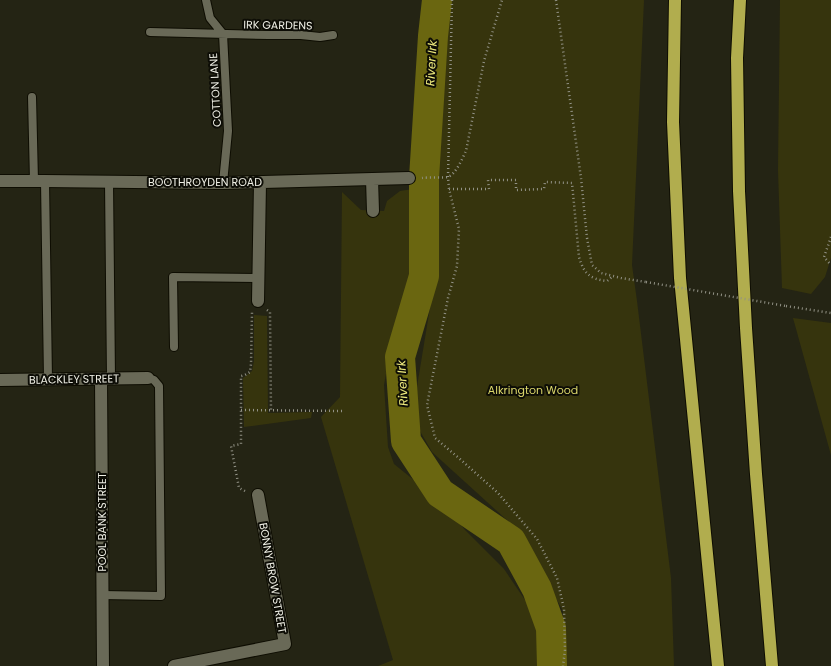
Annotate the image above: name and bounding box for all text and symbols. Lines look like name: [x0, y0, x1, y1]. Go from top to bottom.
street label: IRK GARDENS: [243, 16, 313, 34]
water label: River Irk: [421, 39, 441, 86]
street label: COTTON LANE: [205, 53, 225, 127]
street label: BOOTHROYDEN ROAD: [148, 174, 262, 190]
water label: River Irk: [392, 359, 412, 406]
street label: BLACKLEY STREET: [29, 370, 119, 388]
park label: Alkrington Wood: [488, 382, 578, 398]
street label: POOL BANK STREET: [94, 472, 110, 572]
street label: BONNY BROW STREET: [255, 521, 291, 635]

